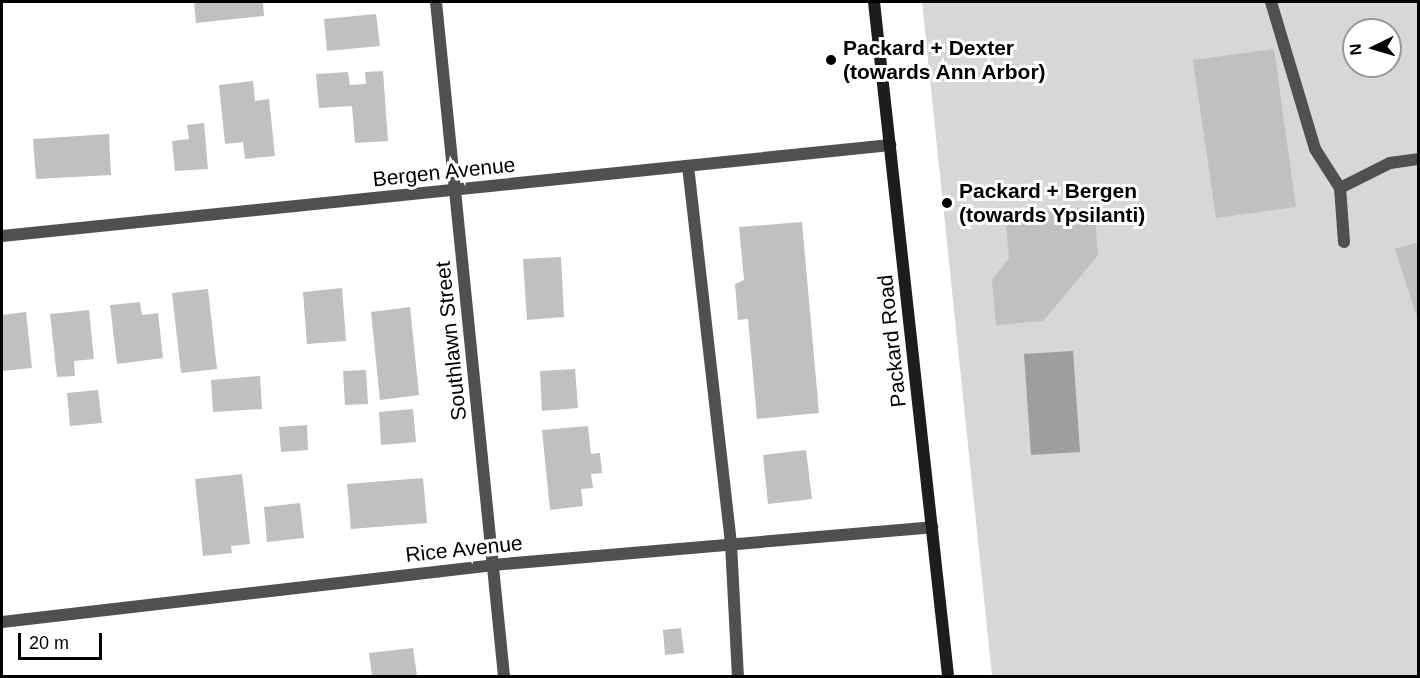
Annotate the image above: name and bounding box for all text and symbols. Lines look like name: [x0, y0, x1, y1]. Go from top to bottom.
north arrow: [1342, 18, 1402, 78]
place label: Packard + Dexter (towards Ann Arbor): [843, 35, 1047, 85]
text: N: [1347, 43, 1365, 56]
marker: Packard + Dexter (towards Ann Arbor): [824, 53, 838, 67]
street label: Bergen Avenue: [371, 152, 517, 192]
place label: Packard + Bergen (towards Ypsilanti): [959, 178, 1146, 228]
marker: Packard + Bergen (towards Ypsilanti): [940, 196, 954, 210]
street label: Southlawn Street: [430, 260, 472, 422]
street label: Packard Road: [873, 274, 911, 408]
street label: Rice Avenue: [404, 530, 524, 568]
scale bar: [21, 621, 105, 659]
text: 20 m: [29, 633, 69, 653]

